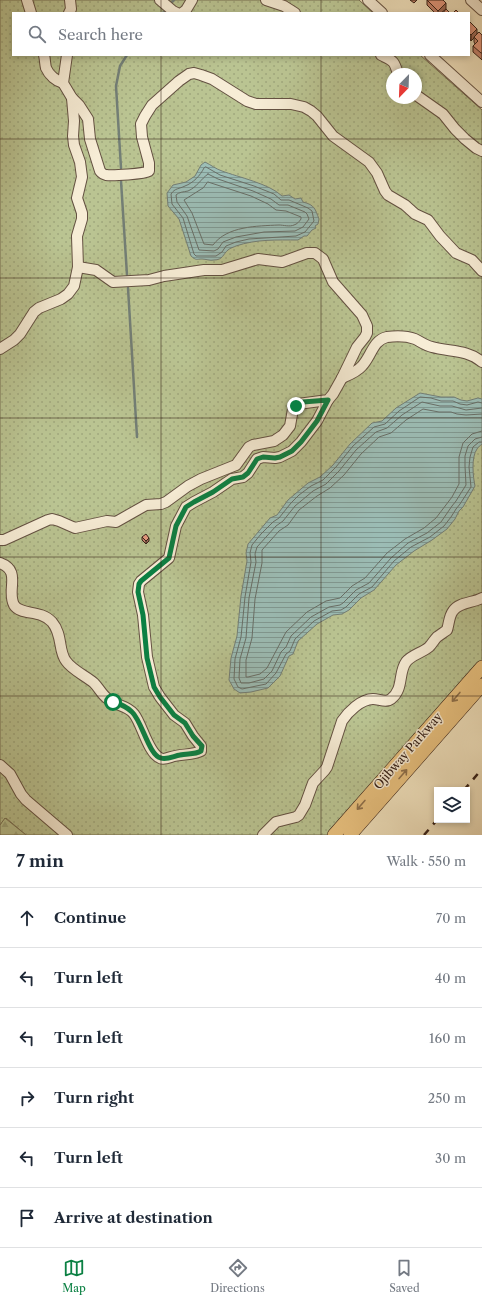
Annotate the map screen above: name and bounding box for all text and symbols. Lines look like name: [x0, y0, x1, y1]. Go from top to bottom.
search box: [12, 12, 470, 56]
icon: search: [26, 23, 48, 45]
text: Search here: [58, 25, 143, 44]
north arrow: [386, 68, 422, 104]
route end: [287, 397, 305, 415]
one-way arrow: [452, 691, 461, 702]
route start: [104, 693, 122, 711]
street label: Ojibway Parkway: [370, 709, 445, 792]
one-way arrow: [399, 769, 408, 780]
map controls: [434, 787, 470, 823]
button: layers: [434, 787, 470, 823]
one-way arrow: [357, 799, 366, 809]
text: 7 min: [16, 851, 64, 871]
text: Walk · 550 m: [386, 853, 466, 869]
icon: ahead: [16, 907, 38, 929]
text: Continue: [54, 908, 126, 927]
text: 70 m: [436, 910, 466, 926]
icon: left: [16, 967, 38, 989]
text: Turn left: [54, 968, 123, 987]
text: 40 m: [435, 970, 466, 986]
icon: left: [16, 1027, 38, 1049]
text: Turn left: [54, 1028, 123, 1047]
text: 160 m: [429, 1030, 466, 1046]
icon: right: [16, 1087, 38, 1109]
text: Turn right: [54, 1088, 134, 1107]
text: 250 m: [428, 1090, 466, 1106]
icon: left: [16, 1147, 38, 1169]
text: Turn left: [54, 1148, 123, 1167]
text: 30 m: [435, 1150, 466, 1166]
icon: arrive: [16, 1207, 38, 1229]
text: Arrive at destination: [54, 1208, 213, 1227]
tab: Map: [62, 1257, 86, 1295]
tab: Directions: [210, 1257, 265, 1295]
tab: Saved: [389, 1257, 420, 1295]

